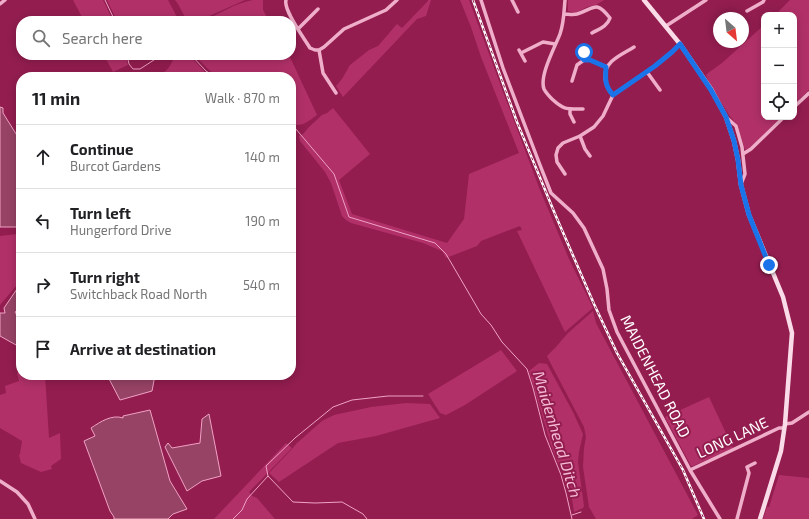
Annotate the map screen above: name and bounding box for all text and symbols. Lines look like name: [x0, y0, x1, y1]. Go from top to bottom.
north arrow: [713, 12, 749, 48]
map controls: [761, 12, 797, 120]
button: +: [761, 12, 797, 48]
search box: [16, 16, 296, 60]
icon: search: [30, 27, 52, 49]
text: Search here: [62, 29, 143, 47]
route start: [575, 43, 593, 61]
button: −: [761, 48, 797, 84]
button: locate: [761, 84, 797, 120]
text: 11 min: [32, 88, 80, 108]
text: Walk · 870 m: [205, 90, 280, 106]
text: Continue: [70, 140, 133, 158]
icon: ahead: [32, 146, 54, 168]
text: 140 m: [245, 149, 280, 165]
text: Burcot Gardens: [70, 158, 161, 174]
text: Turn left: [70, 204, 131, 222]
icon: left: [32, 210, 54, 232]
text: 190 m: [245, 213, 280, 229]
text: Hungerford Drive: [70, 222, 172, 238]
route end: [760, 256, 778, 274]
text: Turn right: [70, 268, 140, 286]
icon: right: [32, 274, 54, 296]
text: 540 m: [243, 277, 280, 293]
text: Switchback Road North: [70, 286, 207, 302]
street label: MAIDENHEAD ROAD: [617, 312, 695, 440]
icon: arrive: [32, 338, 54, 360]
text: Arrive at destination: [70, 340, 216, 358]
water label: Maidenhead Ditch: [530, 368, 586, 500]
street label: LONG LANE: [693, 413, 771, 461]

